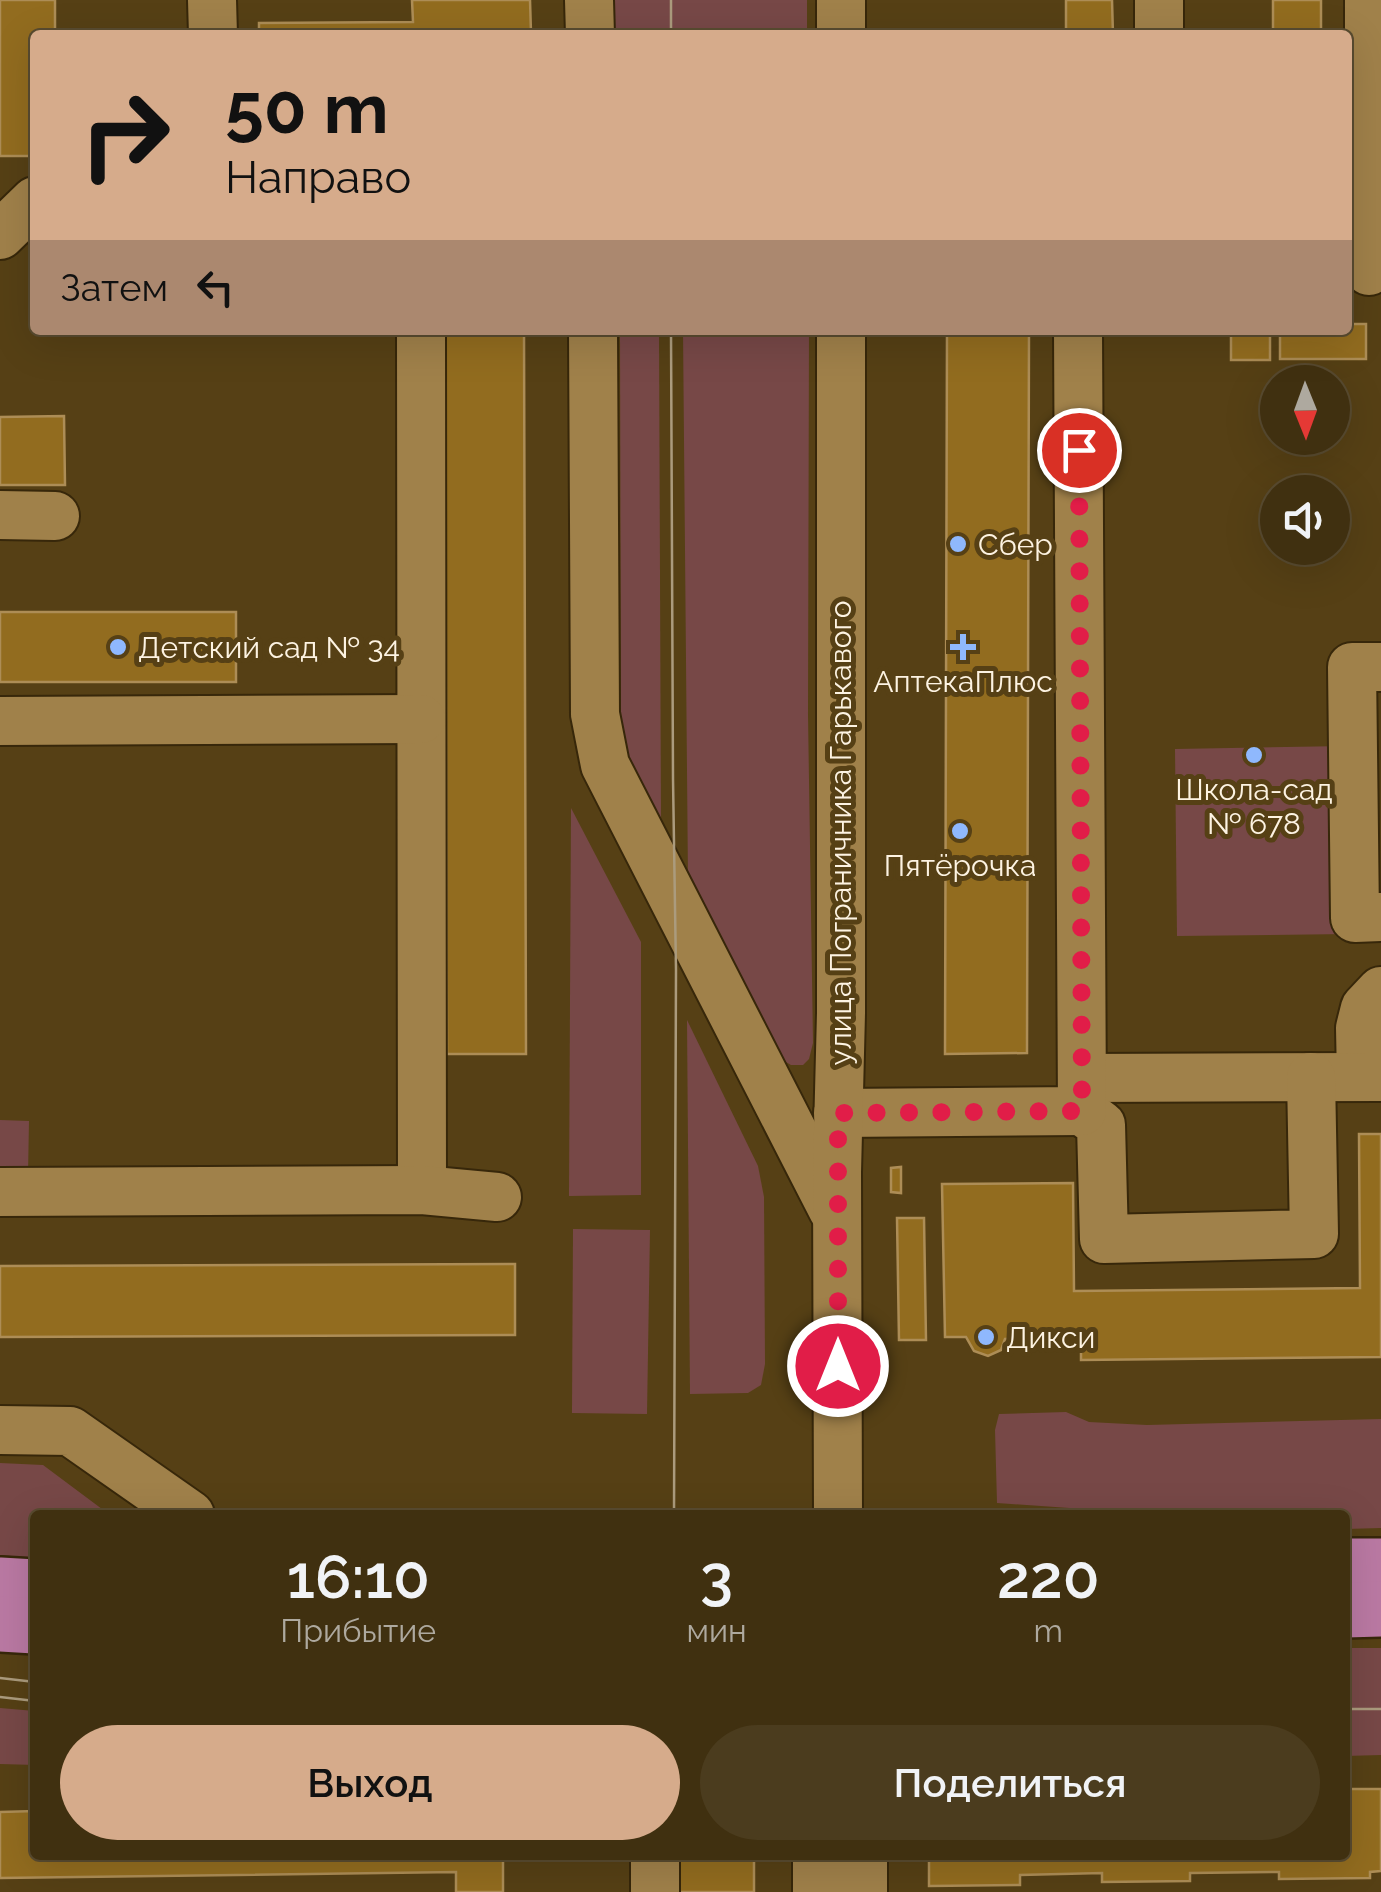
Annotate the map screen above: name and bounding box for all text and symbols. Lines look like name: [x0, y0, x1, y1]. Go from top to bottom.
text: 50 m: [225, 67, 389, 149]
icon: right: [60, 70, 190, 200]
text: Направо: [225, 151, 411, 204]
icon: left: [188, 260, 243, 315]
text: Затем: [60, 265, 168, 310]
north arrow: [1260, 365, 1350, 455]
map controls: [1260, 365, 1350, 565]
pin: [1037, 408, 1122, 493]
icon: arrive: [1052, 423, 1107, 478]
button: sound: [1260, 475, 1350, 565]
place label: Сбер: [978, 527, 1053, 562]
marker: Сбер: [947, 533, 969, 555]
street label: улица Пограничника Гарькавого: [823, 600, 858, 1066]
place label: Детский сад № 34: [138, 630, 400, 665]
marker: Детский сад № 34: [107, 636, 129, 658]
marker: АптекаПлюс: [952, 636, 974, 658]
place label: АптекаПлюс: [873, 664, 1053, 699]
marker: Школа-сад № 678: [1243, 744, 1265, 766]
place label: Школа-сад № 678: [1175, 772, 1333, 841]
marker: Пятёрочка: [949, 820, 971, 842]
place label: Пятёрочка: [884, 848, 1036, 883]
position arrow: [786, 1314, 890, 1418]
place label: Дикси: [1006, 1320, 1095, 1355]
marker: Дикси: [975, 1326, 997, 1348]
text: 16:10: [287, 1542, 430, 1612]
text: 3: [700, 1542, 733, 1612]
text: 220: [997, 1542, 1100, 1612]
text: Прибытие: [280, 1612, 436, 1649]
text: мин: [686, 1612, 747, 1649]
text: m: [1034, 1612, 1063, 1649]
button: Выход: [60, 1725, 680, 1840]
button: Поделиться: [700, 1725, 1320, 1840]

